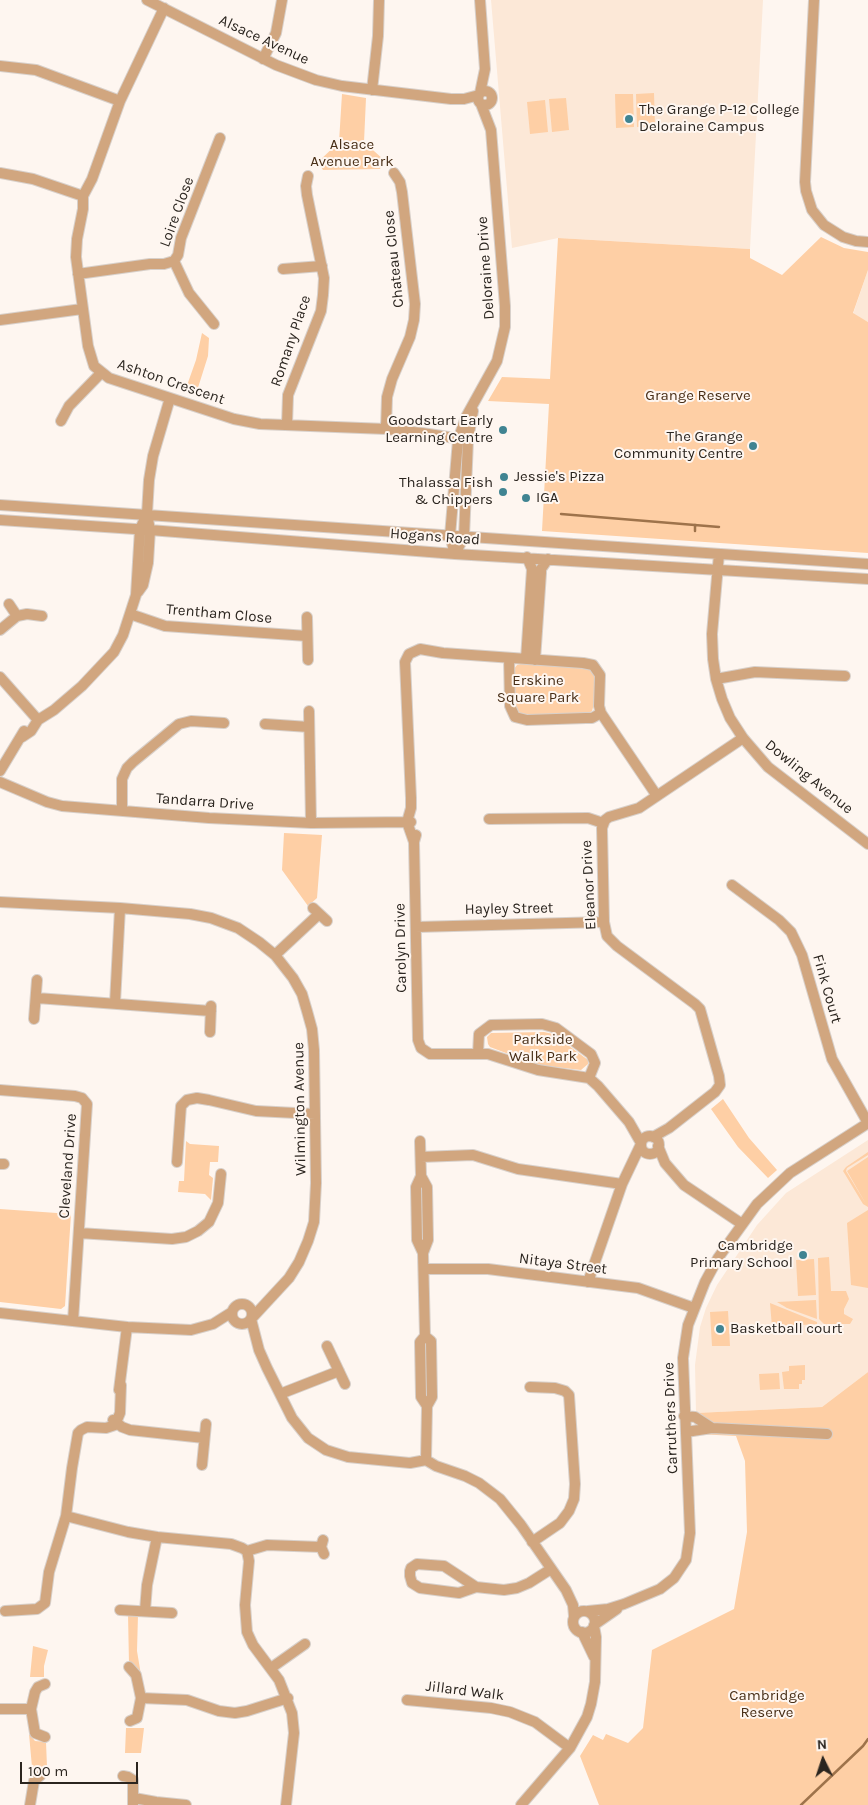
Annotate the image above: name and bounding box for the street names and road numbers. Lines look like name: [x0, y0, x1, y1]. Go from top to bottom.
street label: Alsace Avenue: [216, 11, 312, 69]
street label: Loire Close: [156, 174, 198, 250]
street label: Chateau Close: [380, 209, 408, 309]
street label: Deloraine Drive: [473, 216, 499, 320]
street label: Romany Place: [267, 293, 315, 389]
street label: Ashton Crescent: [115, 355, 227, 409]
street label: Hogans Road: [389, 525, 481, 549]
street label: Trentham Close: [165, 600, 273, 628]
street label: Dowling Avenue: [761, 736, 857, 818]
street label: Tandarra Drive: [155, 790, 255, 814]
street label: Eleanor Drive: [578, 840, 600, 930]
street label: Hayley Street: [464, 899, 554, 919]
street label: Carolyn Drive: [391, 903, 411, 993]
street label: Fink Court: [809, 952, 845, 1026]
street label: Wilmington Avenue: [290, 1042, 310, 1176]
street label: Cleveland Drive: [55, 1113, 81, 1219]
street label: Nitaya Street: [518, 1250, 608, 1278]
street label: Carruthers Drive: [660, 1362, 682, 1474]
street label: Jillard Walk: [425, 1677, 505, 1705]

